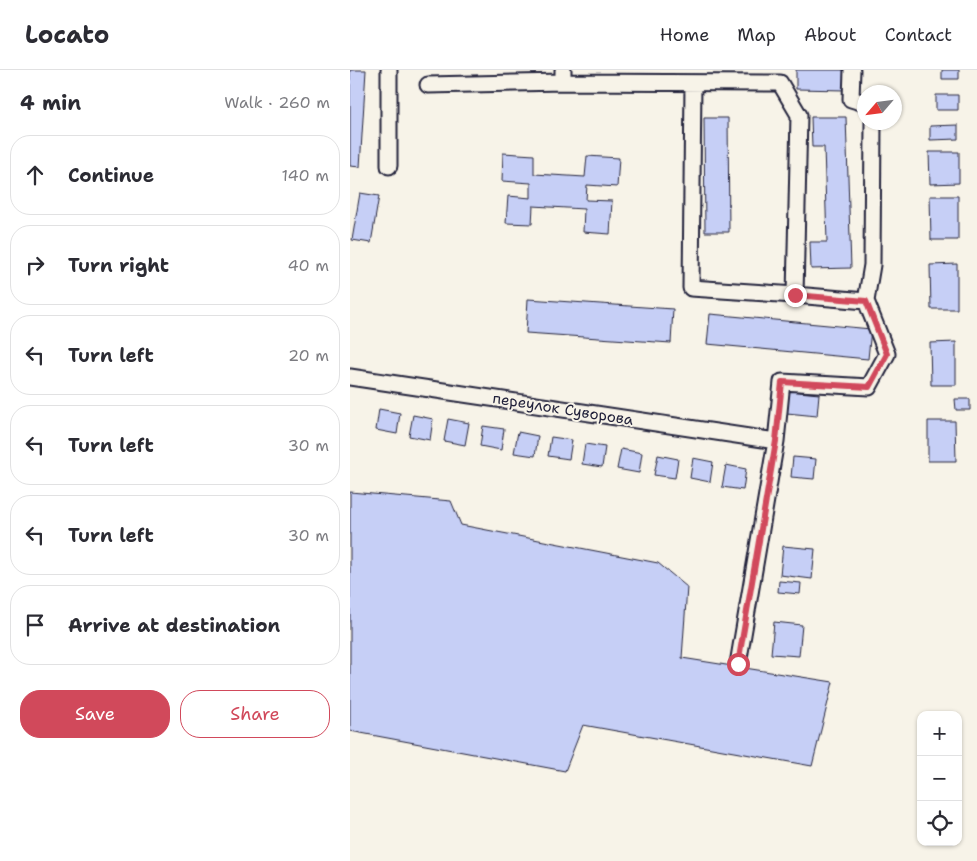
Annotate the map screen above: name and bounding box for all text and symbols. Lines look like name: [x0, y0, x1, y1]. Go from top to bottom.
text: Locato: [25, 19, 109, 51]
text: Home: [660, 23, 709, 47]
text: Map: [737, 23, 776, 47]
text: About: [804, 23, 857, 47]
text: Contact: [885, 23, 952, 47]
north arrow: [857, 85, 902, 130]
text: 4 min: [20, 89, 81, 117]
text: Walk · 260 m: [224, 92, 330, 113]
icon: ahead: [21, 161, 49, 189]
text: Continue: [68, 163, 154, 188]
text: 140 m: [282, 165, 329, 186]
icon: right: [21, 251, 49, 279]
text: Turn right: [68, 253, 169, 278]
text: 40 m: [287, 255, 329, 276]
route end: [784, 284, 807, 307]
icon: left: [21, 341, 49, 369]
text: Turn left: [68, 343, 154, 368]
text: 20 m: [288, 345, 329, 366]
street label: переулок Суворова: [491, 388, 635, 430]
icon: left: [21, 431, 49, 459]
text: Turn left: [68, 433, 154, 458]
text: 30 m: [288, 435, 329, 456]
icon: left: [21, 521, 49, 549]
text: Turn left: [68, 523, 154, 548]
text: 30 m: [288, 525, 329, 546]
icon: arrive: [21, 611, 49, 639]
text: Arrive at destination: [68, 613, 280, 638]
route start: [727, 653, 750, 676]
button: Save: [20, 690, 170, 738]
button: Share: [180, 690, 330, 738]
map controls: [917, 711, 962, 846]
button: +: [917, 711, 962, 756]
button: −: [917, 756, 962, 801]
button: locate: [917, 801, 962, 846]

